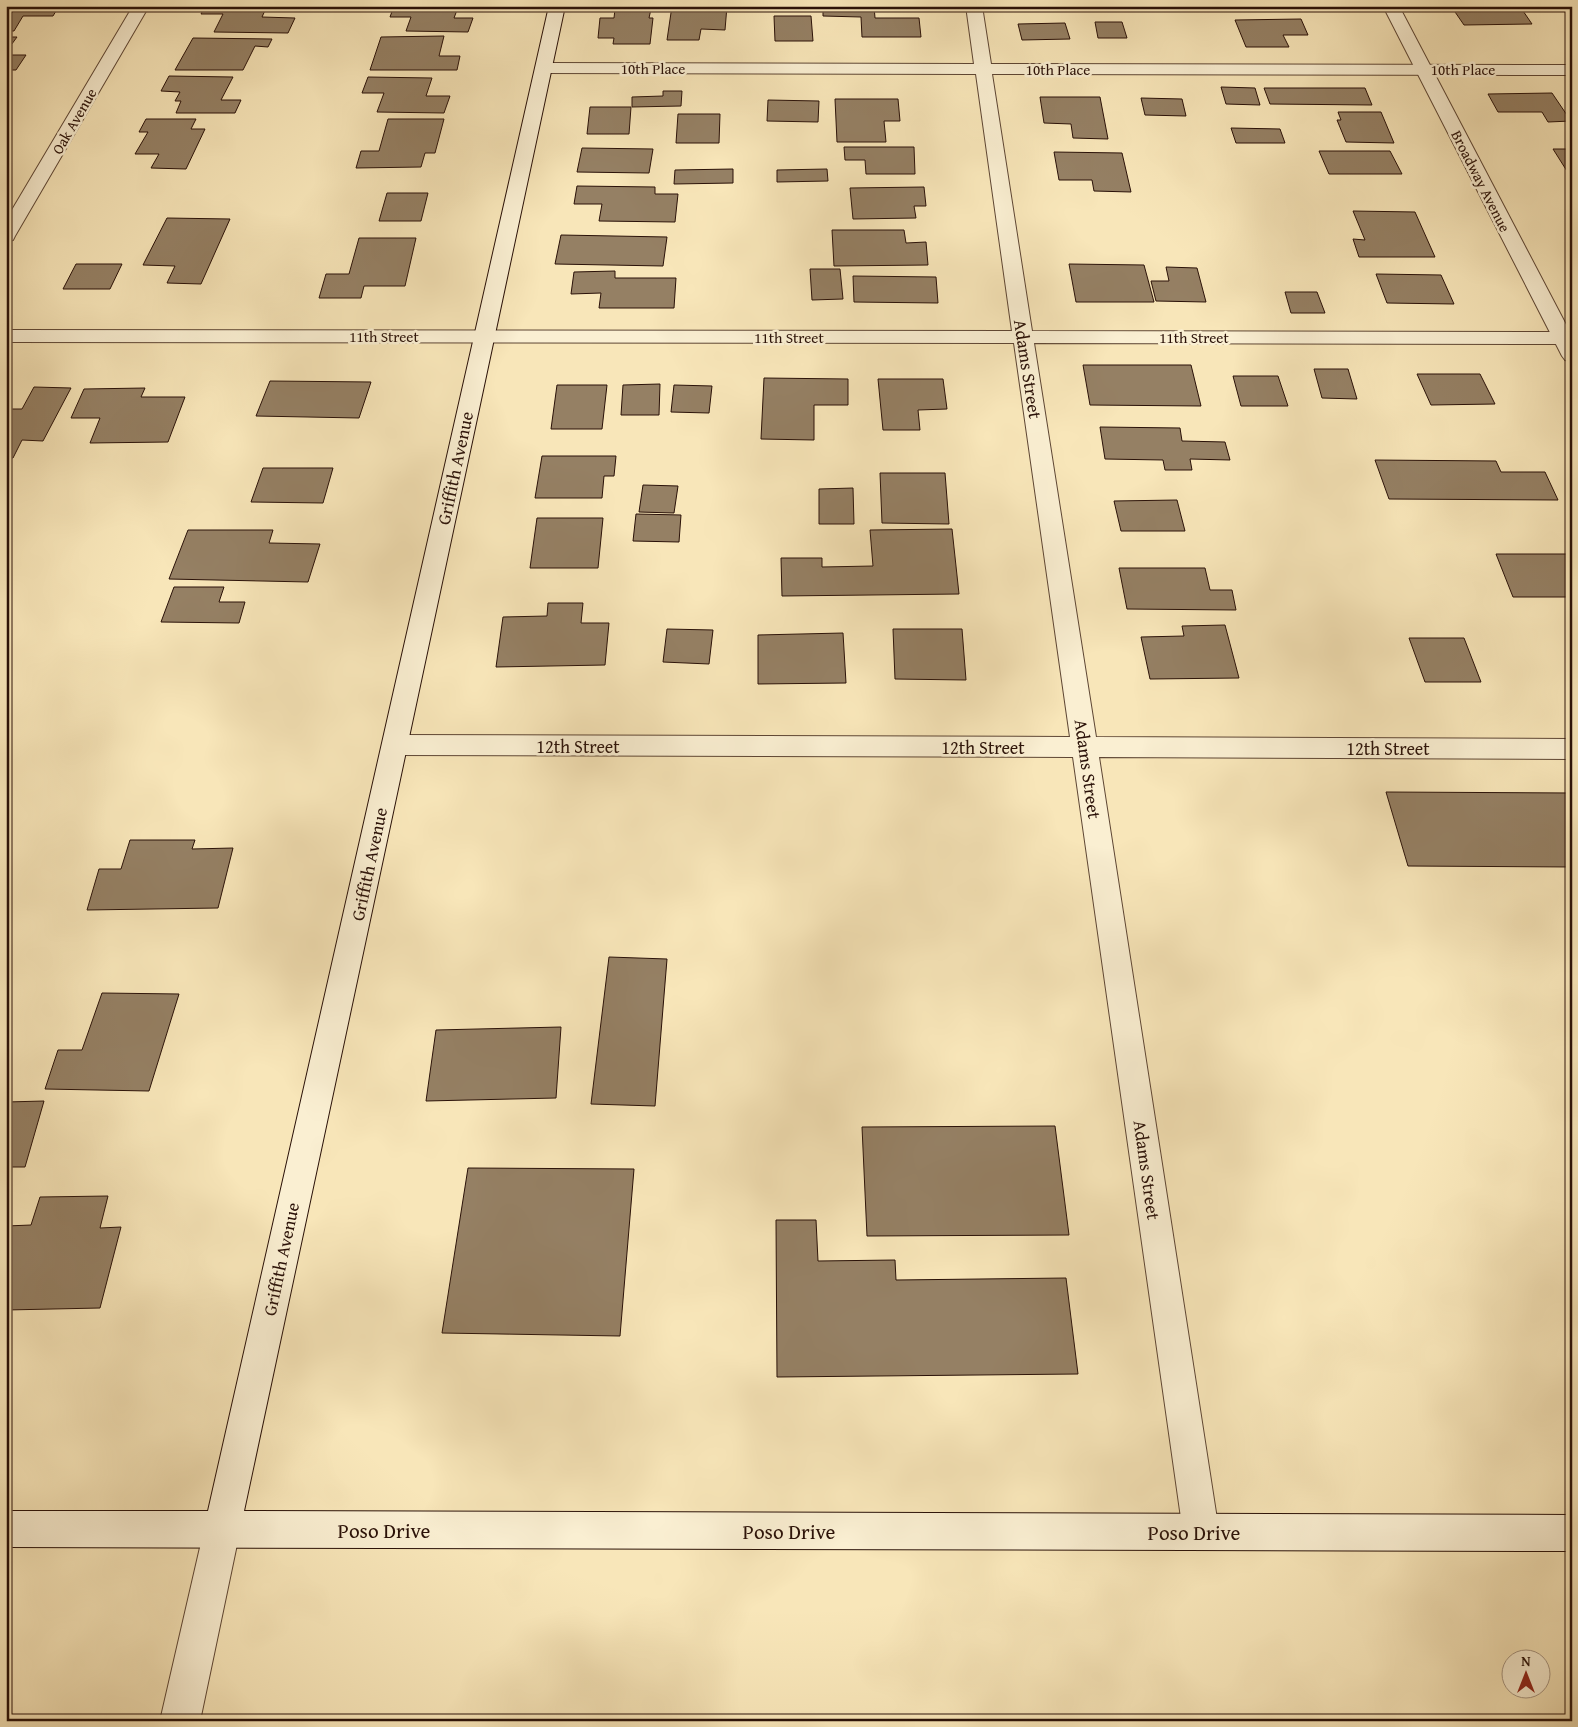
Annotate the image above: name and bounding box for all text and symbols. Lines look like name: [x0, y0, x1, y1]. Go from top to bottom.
street label: 10th Place: [621, 58, 685, 79]
street label: 10th Place: [1026, 59, 1090, 80]
street label: 10th Place: [1431, 59, 1495, 80]
street label: Oak Avenue: [47, 84, 101, 158]
street label: Broadway Avenue: [1446, 127, 1516, 235]
street label: Adams Street: [1007, 317, 1049, 421]
street label: 11th Street: [349, 326, 419, 347]
street label: 11th Street: [754, 327, 824, 348]
street label: 11th Street: [1159, 327, 1229, 348]
street label: Griffith Avenue: [430, 409, 480, 527]
street label: Adams Street: [1068, 717, 1108, 821]
street label: 12th Street: [536, 733, 620, 760]
street label: 12th Street: [941, 734, 1025, 761]
street label: 12th Street: [1346, 735, 1430, 762]
street label: Griffith Avenue: [344, 805, 394, 923]
street label: Adams Street: [1127, 1118, 1167, 1222]
street label: Griffith Avenue: [256, 1200, 306, 1318]
street label: Poso Drive: [338, 1515, 431, 1546]
street label: Poso Drive: [743, 1516, 836, 1547]
street label: Poso Drive: [1148, 1517, 1241, 1548]
north arrow: [1500, 1650, 1550, 1700]
text: N: [1521, 1651, 1531, 1671]

